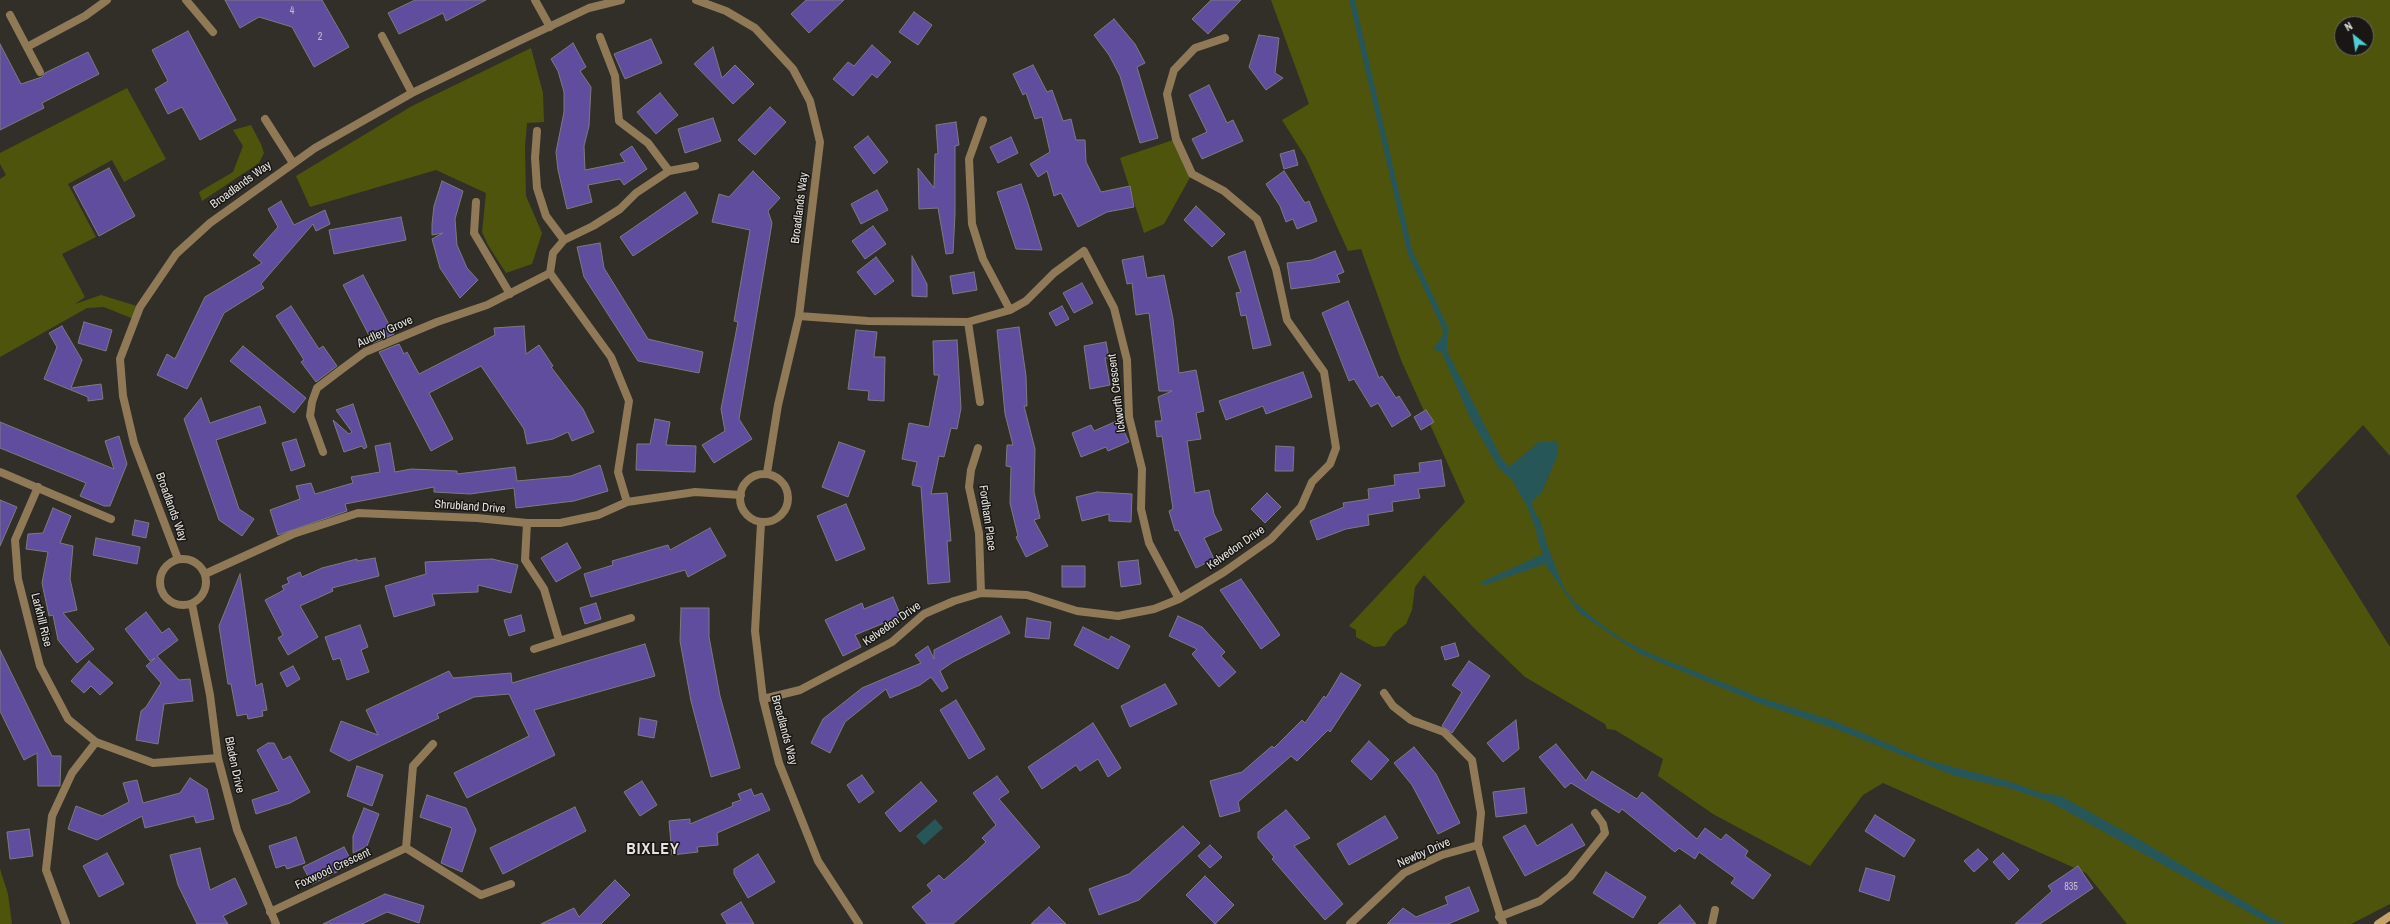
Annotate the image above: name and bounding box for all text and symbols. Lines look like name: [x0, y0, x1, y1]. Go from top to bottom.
house number: 4: [290, 5, 294, 17]
north arrow: [2334, 16, 2374, 56]
text: N: [2342, 19, 2355, 34]
house number: 2: [318, 31, 322, 43]
street label: Broadlands Way: [208, 158, 274, 212]
street label: Broadlands Way: [788, 171, 812, 245]
street label: Audley Grove: [355, 313, 415, 351]
street label: Ickworth Crescent: [1105, 353, 1129, 433]
street label: Broadlands Way: [152, 471, 190, 543]
street label: Fordham Place: [975, 484, 999, 552]
street label: Shrubland Drive: [434, 497, 506, 517]
street label: Kelvedon Drive: [1204, 523, 1268, 573]
street label: Larkhill Rise: [27, 592, 55, 648]
street label: Kelvedon Drive: [860, 599, 924, 649]
street label: Broadlands Way: [768, 693, 800, 767]
street label: Bladen Drive: [221, 736, 247, 794]
street label: Newby Drive: [1395, 835, 1453, 871]
district label: BIXLEY: [626, 840, 680, 860]
street label: Foxwood Crescent: [293, 845, 373, 893]
house number: 835: [2064, 881, 2078, 893]

